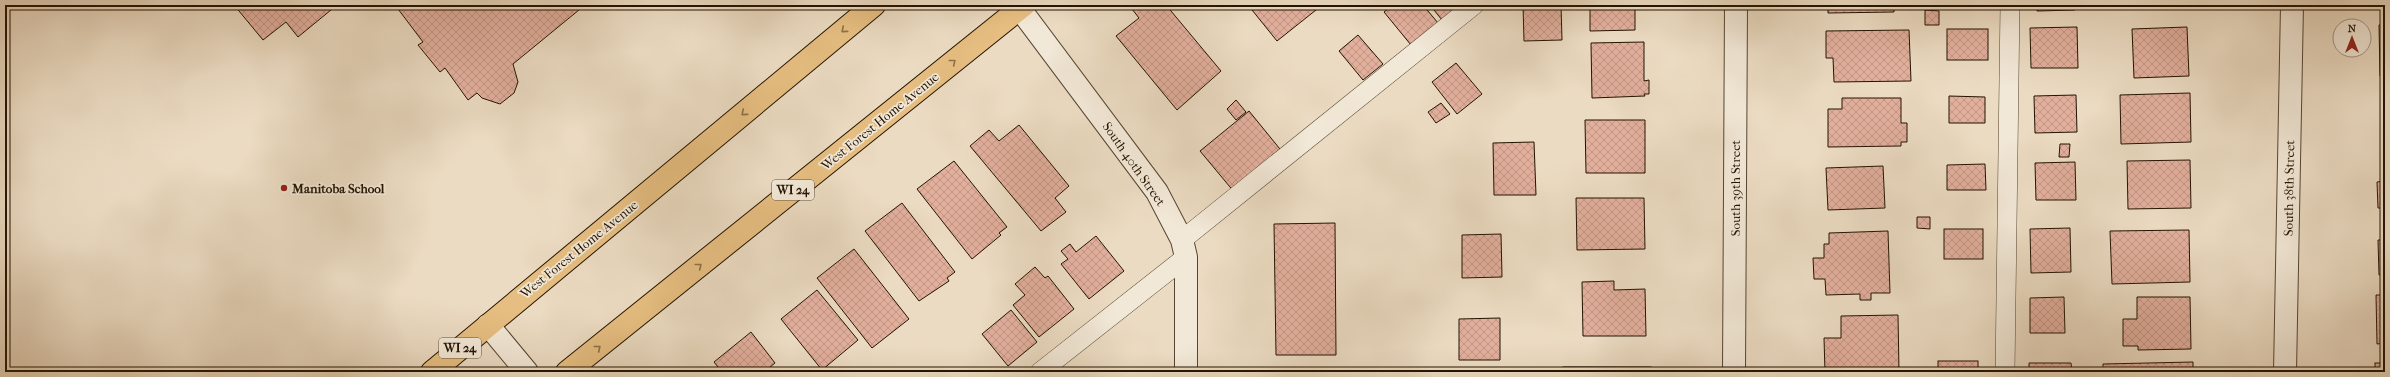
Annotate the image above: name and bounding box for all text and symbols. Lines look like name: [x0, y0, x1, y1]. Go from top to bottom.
north arrow: [2332, 18, 2372, 58]
text: N: [2348, 22, 2357, 35]
one-way arrow: [841, 25, 849, 32]
one-way arrow: [949, 60, 956, 67]
street label: West Forest Home Avenue: [818, 69, 942, 174]
one-way arrow: [741, 108, 748, 115]
street label: South 40th Street: [1099, 119, 1169, 209]
street label: South 39th Street: [1728, 139, 1743, 236]
street label: South 38th Street: [2281, 139, 2297, 236]
road number: WI 24: [772, 180, 814, 200]
place label: Manitoba School: [291, 181, 385, 196]
marker: Manitoba School: [279, 183, 289, 193]
street label: West Forest Home Avenue: [517, 197, 641, 302]
one-way arrow: [695, 264, 702, 271]
road number: WI 24: [439, 338, 481, 358]
one-way arrow: [593, 345, 600, 352]

